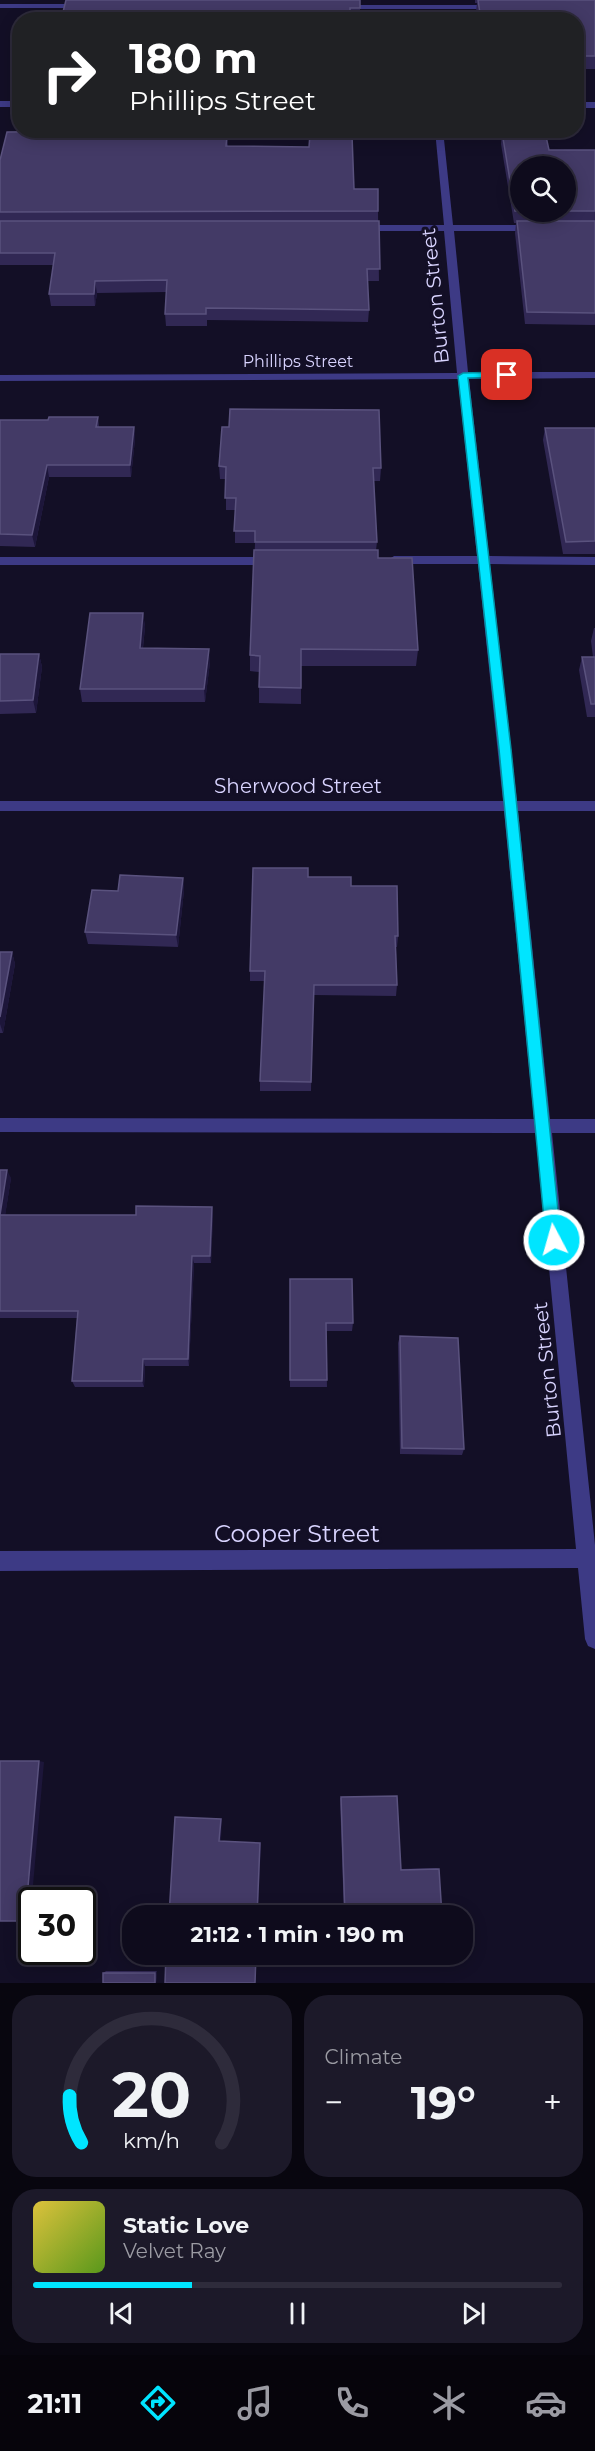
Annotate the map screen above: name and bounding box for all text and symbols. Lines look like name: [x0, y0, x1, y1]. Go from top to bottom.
text: 180 m: [129, 32, 258, 84]
icon: right: [30, 36, 108, 114]
text: Phillips Street: [129, 84, 316, 117]
map controls: [510, 156, 576, 222]
button: search: [510, 156, 576, 222]
street label: Burton Street: [416, 227, 454, 365]
pin: [481, 349, 532, 400]
street label: Phillips Street: [243, 352, 354, 371]
icon: arrive: [490, 358, 523, 391]
street label: Sherwood Street: [214, 774, 382, 798]
position arrow: [522, 1208, 586, 1272]
street label: Burton Street: [528, 1301, 566, 1439]
street label: Cooper Street: [214, 1519, 380, 1548]
speed limit sign: 30: [18, 1887, 96, 1965]
text: 21:12 · 1 min · 190 m: [191, 1921, 404, 1948]
text: Climate: [325, 2045, 402, 2069]
text: 20: [112, 2057, 191, 2133]
text: 19°: [411, 2075, 476, 2130]
text: −: [325, 2082, 343, 2122]
text: +: [543, 2082, 562, 2122]
text: km/h: [123, 2127, 180, 2153]
text: Static Love: [123, 2212, 249, 2239]
text: Velvet Ray: [123, 2239, 226, 2263]
icon: previous: [105, 2297, 138, 2330]
icon: pause: [281, 2297, 314, 2330]
icon: next: [457, 2297, 490, 2330]
icon: directions: [137, 2382, 179, 2424]
icon: music: [234, 2382, 276, 2424]
icon: phone: [331, 2382, 373, 2424]
icon: climate: [428, 2382, 470, 2424]
icon: car: [525, 2382, 567, 2424]
text: 21:11: [28, 2387, 82, 2420]

